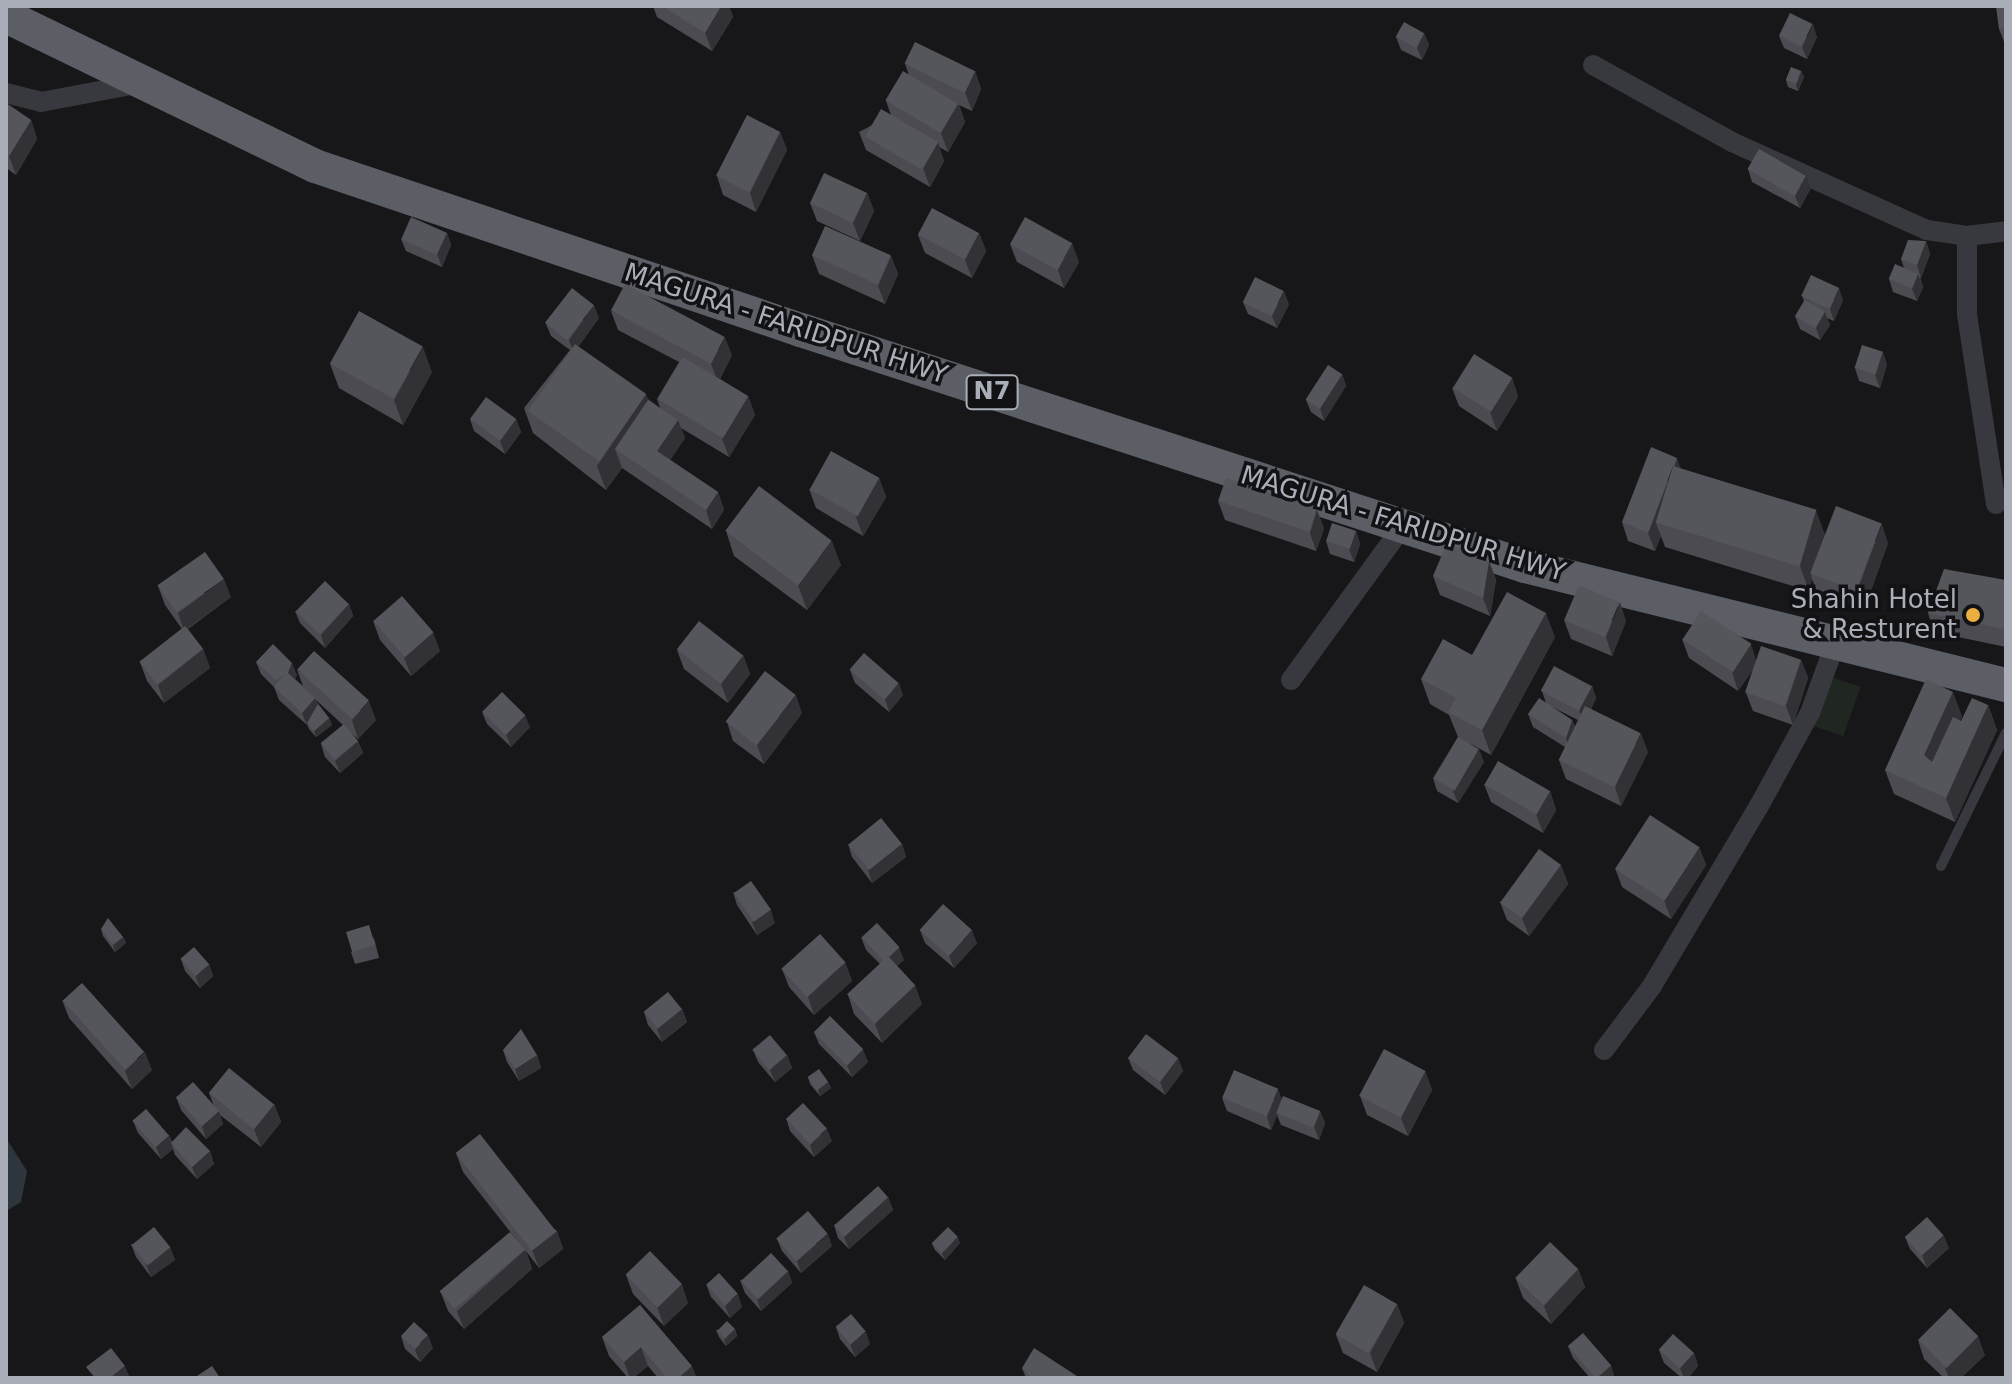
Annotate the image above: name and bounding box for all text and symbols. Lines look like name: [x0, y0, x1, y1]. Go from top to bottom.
street label: MAGURA - FARIDPUR HWY: [620, 257, 952, 391]
road number: N7: [964, 372, 1020, 412]
street label: MAGURA - FARIDPUR HWY: [1237, 460, 1569, 588]
place label: Shahin Hotel & Resturent: [1791, 584, 1957, 646]
marker: Shahin Hotel & Resturent: [1964, 606, 1982, 624]

